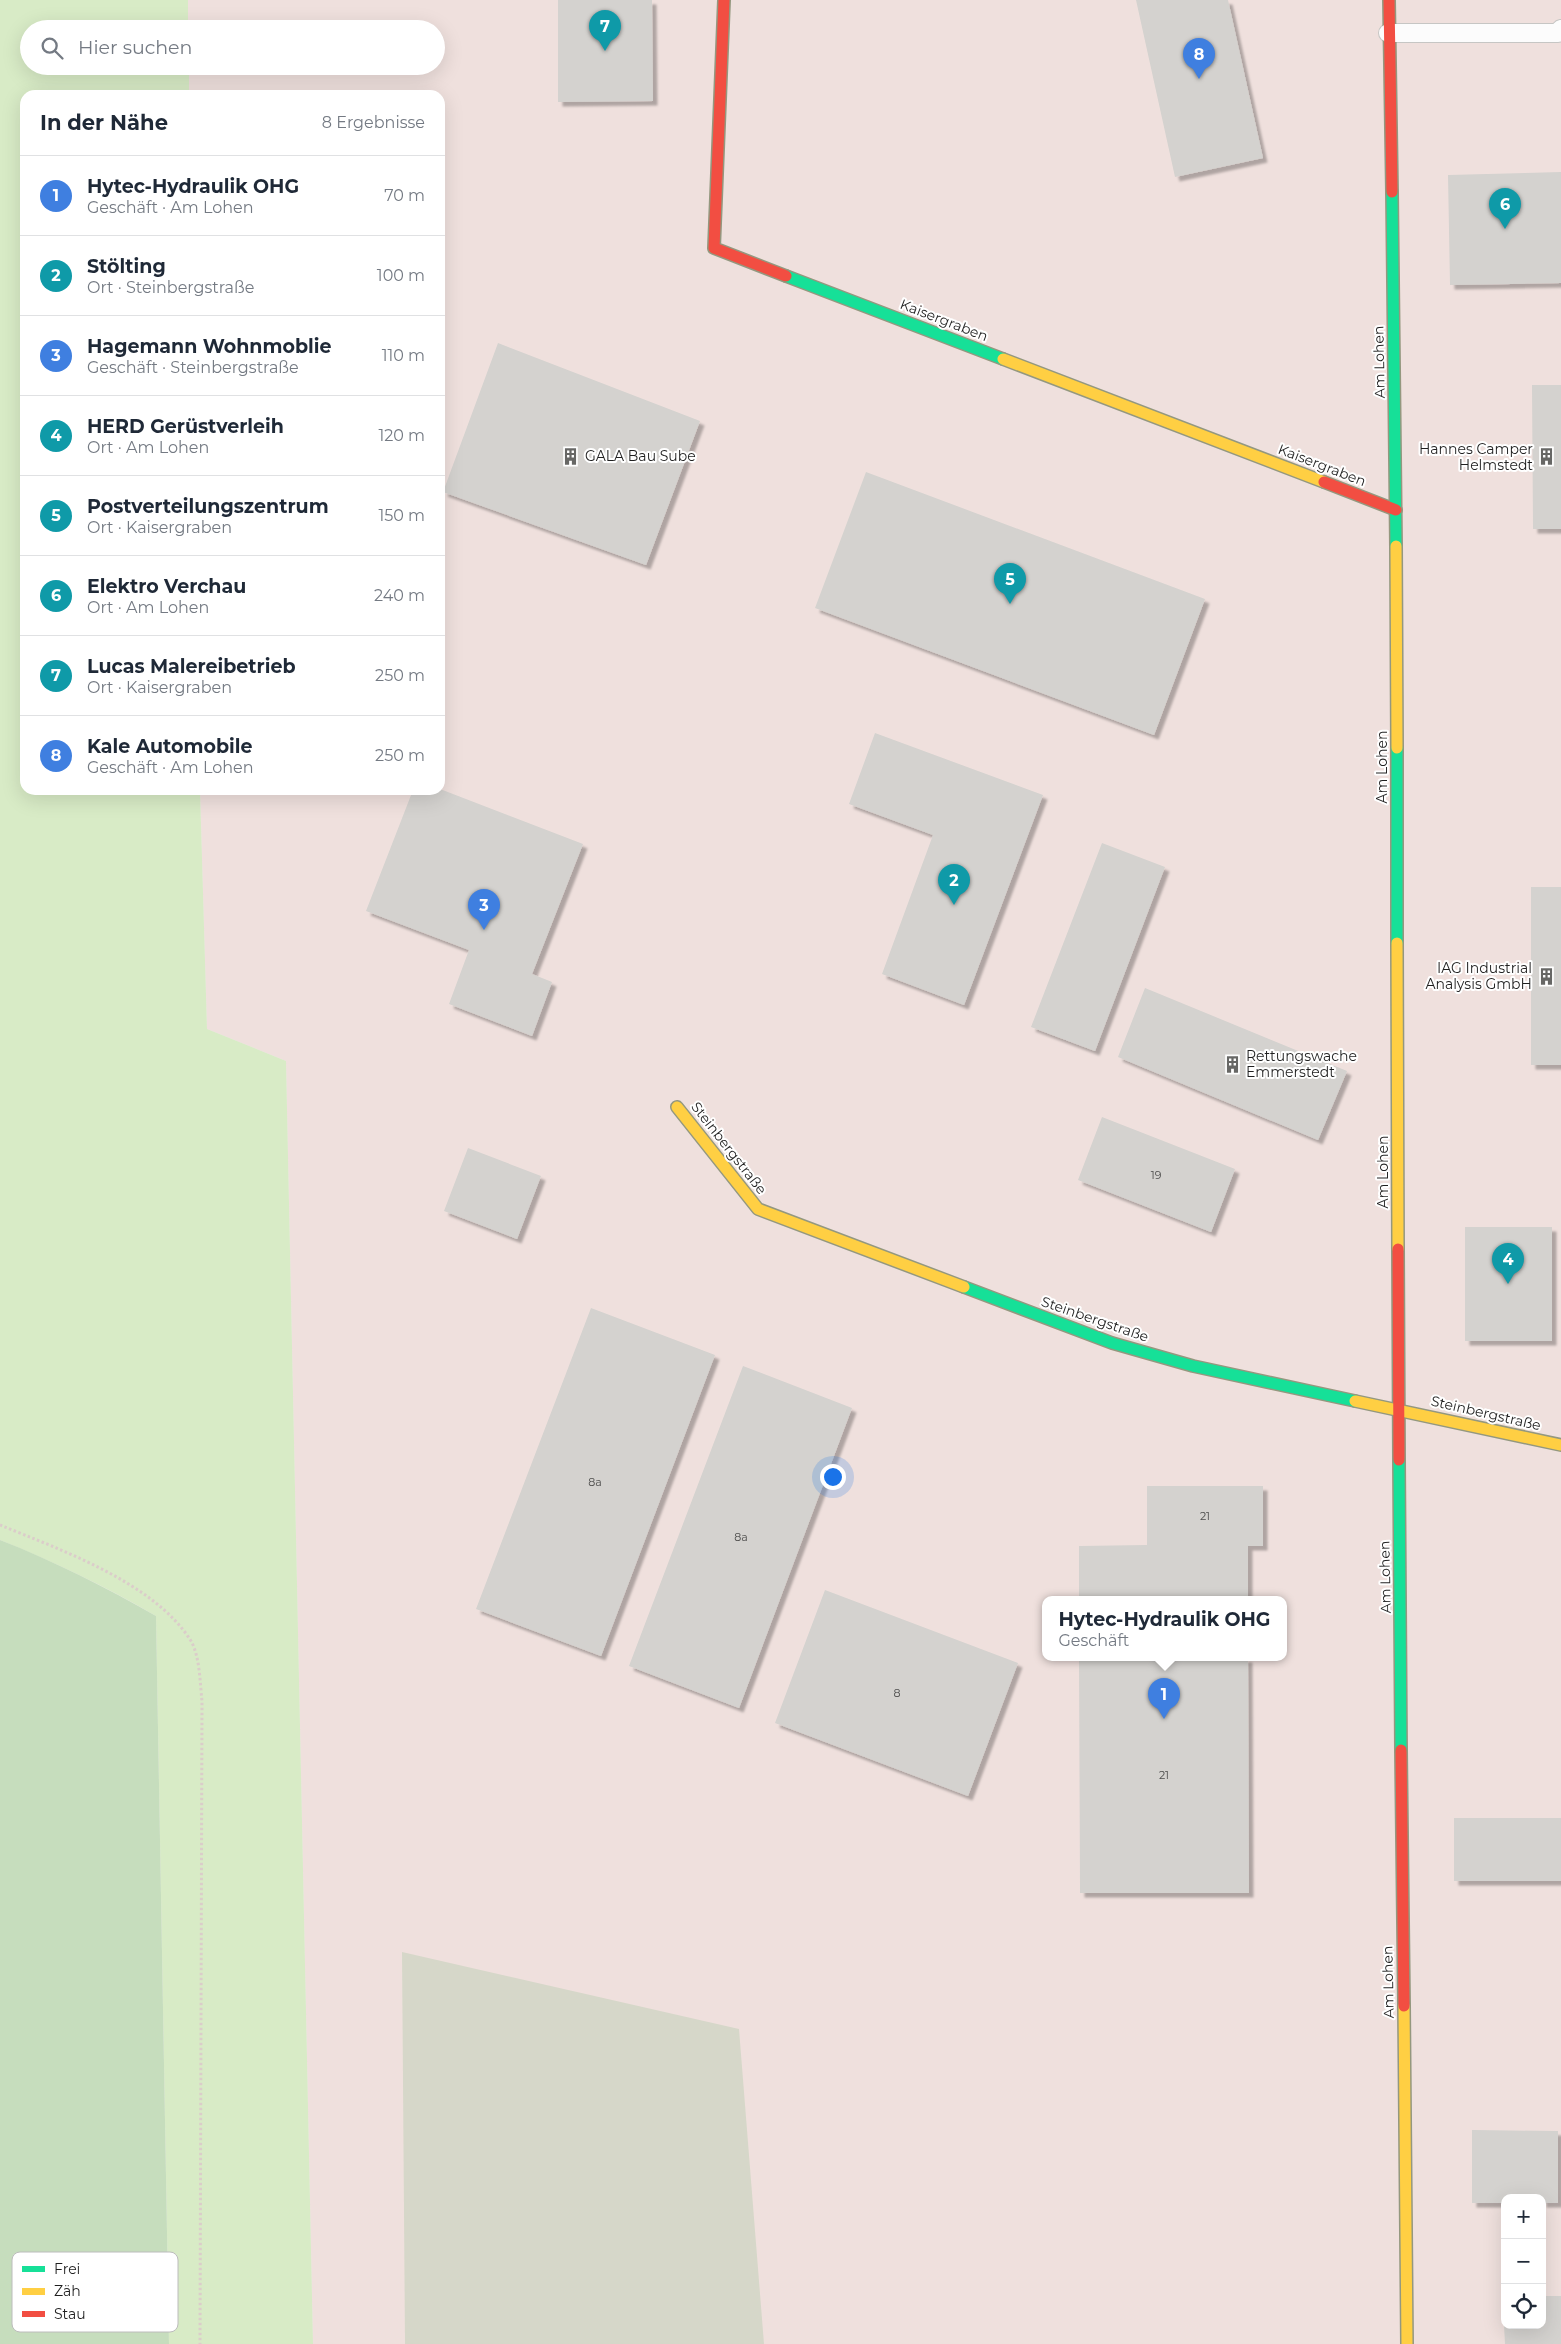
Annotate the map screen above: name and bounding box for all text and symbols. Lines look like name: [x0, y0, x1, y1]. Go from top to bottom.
pin: 7: [589, 10, 621, 51]
search box: [20, 20, 445, 75]
icon: search: [38, 34, 66, 62]
text: Hier suchen: [78, 36, 192, 59]
pin: 8: [1183, 38, 1215, 79]
text: In der Nähe: [40, 110, 168, 135]
text: 8 Ergebnisse: [322, 113, 425, 132]
text: Hytec-Hydraulik OHG: [87, 175, 299, 198]
text: 1: [53, 186, 59, 205]
text: 70 m: [384, 186, 425, 205]
pin: 6: [1489, 188, 1521, 229]
text: Geschäft · Am Lohen: [87, 198, 254, 217]
text: Stölting: [87, 255, 166, 278]
text: 2: [51, 266, 61, 285]
text: 100 m: [377, 266, 425, 285]
text: Ort · Steinbergstraße: [87, 278, 254, 297]
street label: Kaisergraben: [897, 295, 991, 345]
street label: Am Lohen: [1369, 325, 1389, 399]
text: Hagemann Wohnmoblie: [87, 335, 331, 358]
text: 3: [51, 346, 61, 365]
text: 110 m: [382, 346, 425, 365]
text: Geschäft · Steinbergstraße: [87, 358, 299, 377]
text: HERD Gerüstverleih: [87, 415, 284, 438]
text: 4: [50, 426, 62, 445]
text: 120 m: [378, 426, 425, 445]
text: Ort · Am Lohen: [87, 438, 209, 457]
street label: Kaisergraben: [1275, 440, 1369, 490]
place label: Hannes Camper Helmstedt: [1419, 440, 1533, 474]
building icon: GALA Bau Sube: [561, 446, 581, 466]
place label: GALA Bau Sube: [585, 447, 696, 465]
building icon: Hannes Camper Helmstedt: [1537, 447, 1557, 467]
text: Postverteilungszentrum: [87, 495, 329, 518]
text: 5: [51, 506, 61, 525]
text: 150 m: [378, 506, 425, 525]
text: Ort · Kaisergraben: [87, 518, 232, 537]
pin: 5: [994, 563, 1026, 604]
text: Elektro Verchau: [87, 575, 246, 598]
text: 6: [51, 586, 61, 605]
text: 240 m: [374, 586, 425, 605]
text: Ort · Am Lohen: [87, 598, 209, 617]
text: Lucas Malereibetrieb: [87, 655, 296, 678]
text: 7: [51, 666, 61, 685]
text: 250 m: [375, 666, 425, 685]
text: Ort · Kaisergraben: [87, 678, 232, 697]
street label: Am Lohen: [1373, 731, 1391, 803]
text: Kale Automobile: [87, 735, 252, 758]
text: 8: [51, 746, 61, 765]
text: 250 m: [375, 746, 425, 765]
text: Geschäft · Am Lohen: [87, 758, 254, 777]
pin: 2: [938, 864, 970, 905]
pin: 3: [468, 889, 500, 930]
place label: IAG Industrial Analysis GmbH: [1425, 959, 1532, 993]
building icon: IAG Industrial Analysis GmbH: [1536, 966, 1556, 986]
place label: Rettungswache Emmerstedt: [1246, 1047, 1357, 1081]
building icon: Rettungswache Emmerstedt: [1222, 1054, 1242, 1074]
street label: Steinbergstraße: [687, 1098, 771, 1198]
street label: Am Lohen: [1374, 1136, 1392, 1208]
house number: 19: [1151, 1168, 1162, 1182]
pin: 4: [1492, 1243, 1524, 1284]
street label: Steinbergstraße: [1039, 1292, 1151, 1346]
street label: Steinbergstraße: [1429, 1392, 1543, 1434]
your location: [820, 1464, 846, 1490]
house number: 8a: [588, 1475, 602, 1489]
house number: 21: [1200, 1509, 1210, 1523]
house number: 8a: [734, 1530, 748, 1544]
street label: Am Lohen: [1375, 1540, 1395, 1614]
popup: [1042, 1596, 1287, 1661]
text: Hytec-Hydraulik OHG: [1058, 1608, 1271, 1631]
text: Geschäft: [1058, 1631, 1129, 1650]
pin: 1: [1148, 1678, 1180, 1719]
house number: 8: [893, 1686, 901, 1700]
house number: 21: [1159, 1768, 1169, 1782]
street label: Am Lohen: [1378, 1945, 1398, 2019]
map controls: [1501, 2194, 1546, 2329]
button: +: [1501, 2194, 1546, 2239]
button: −: [1501, 2239, 1546, 2284]
legend: [12, 2252, 178, 2332]
text: Frei: [54, 2260, 80, 2278]
text: Zäh: [54, 2282, 81, 2300]
button: locate: [1501, 2284, 1546, 2329]
text: Stau: [54, 2305, 86, 2323]

